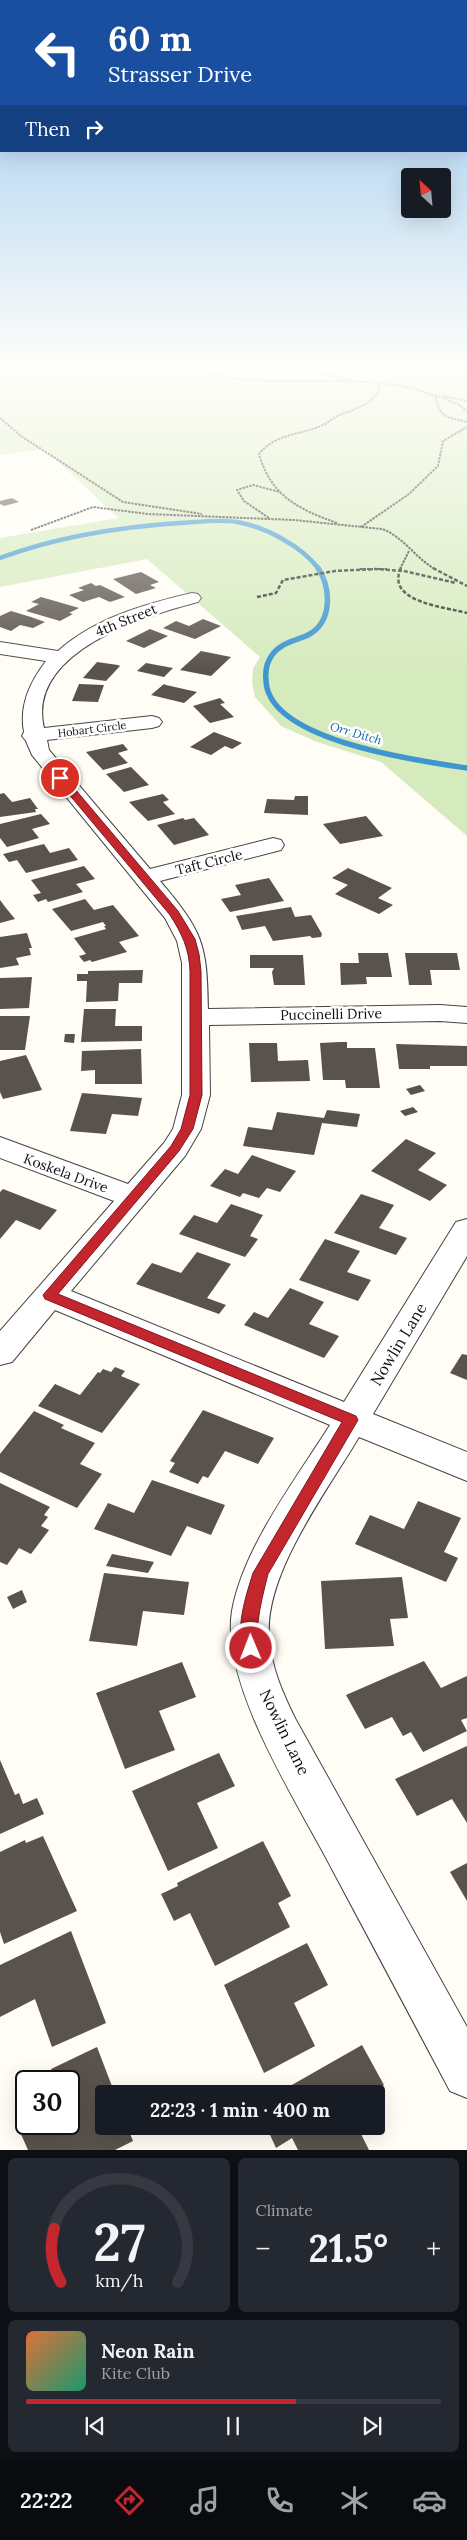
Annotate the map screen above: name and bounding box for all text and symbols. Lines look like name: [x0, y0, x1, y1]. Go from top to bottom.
text: 60 m: [108, 16, 192, 61]
icon: left: [25, 20, 90, 85]
text: Strasser Drive: [108, 60, 252, 88]
icon: right: [80, 115, 108, 143]
text: Then: [25, 117, 70, 141]
north arrow: [401, 168, 451, 218]
map controls: [401, 168, 451, 218]
street label: 4th Street: [93, 599, 160, 640]
street label: Hobart Circle: [57, 718, 127, 740]
water label: Orr Ditch: [328, 718, 384, 748]
pin: [39, 757, 81, 799]
icon: arrive: [46, 764, 74, 792]
street label: Taft Circle: [174, 845, 245, 879]
street label: Puccinelli Drive: [280, 1004, 383, 1024]
street label: Koskela Drive: [21, 1149, 111, 1197]
street label: Nowlin Lane: [365, 1299, 431, 1389]
position arrow: [224, 1621, 276, 1673]
street label: Nowlin Lane: [256, 1686, 315, 1778]
speed limit sign: 30: [15, 2070, 80, 2135]
text: 22:23 · 1 min · 400 m: [150, 2098, 330, 2122]
text: Climate: [256, 2200, 313, 2220]
text: 27: [93, 2209, 145, 2275]
text: 21.5°: [308, 2224, 388, 2272]
text: −: [256, 2231, 270, 2267]
text: +: [426, 2231, 441, 2267]
text: km/h: [95, 2269, 143, 2292]
text: Neon Rain: [101, 2339, 195, 2363]
text: Kite Club: [101, 2363, 170, 2383]
icon: previous: [81, 2412, 109, 2440]
icon: pause: [219, 2412, 247, 2440]
icon: next: [358, 2412, 386, 2440]
icon: directions: [112, 2483, 147, 2518]
icon: music: [187, 2483, 222, 2518]
icon: phone: [262, 2483, 297, 2518]
icon: climate: [337, 2483, 372, 2518]
icon: car: [412, 2483, 447, 2518]
text: 22:22: [20, 2486, 72, 2514]

